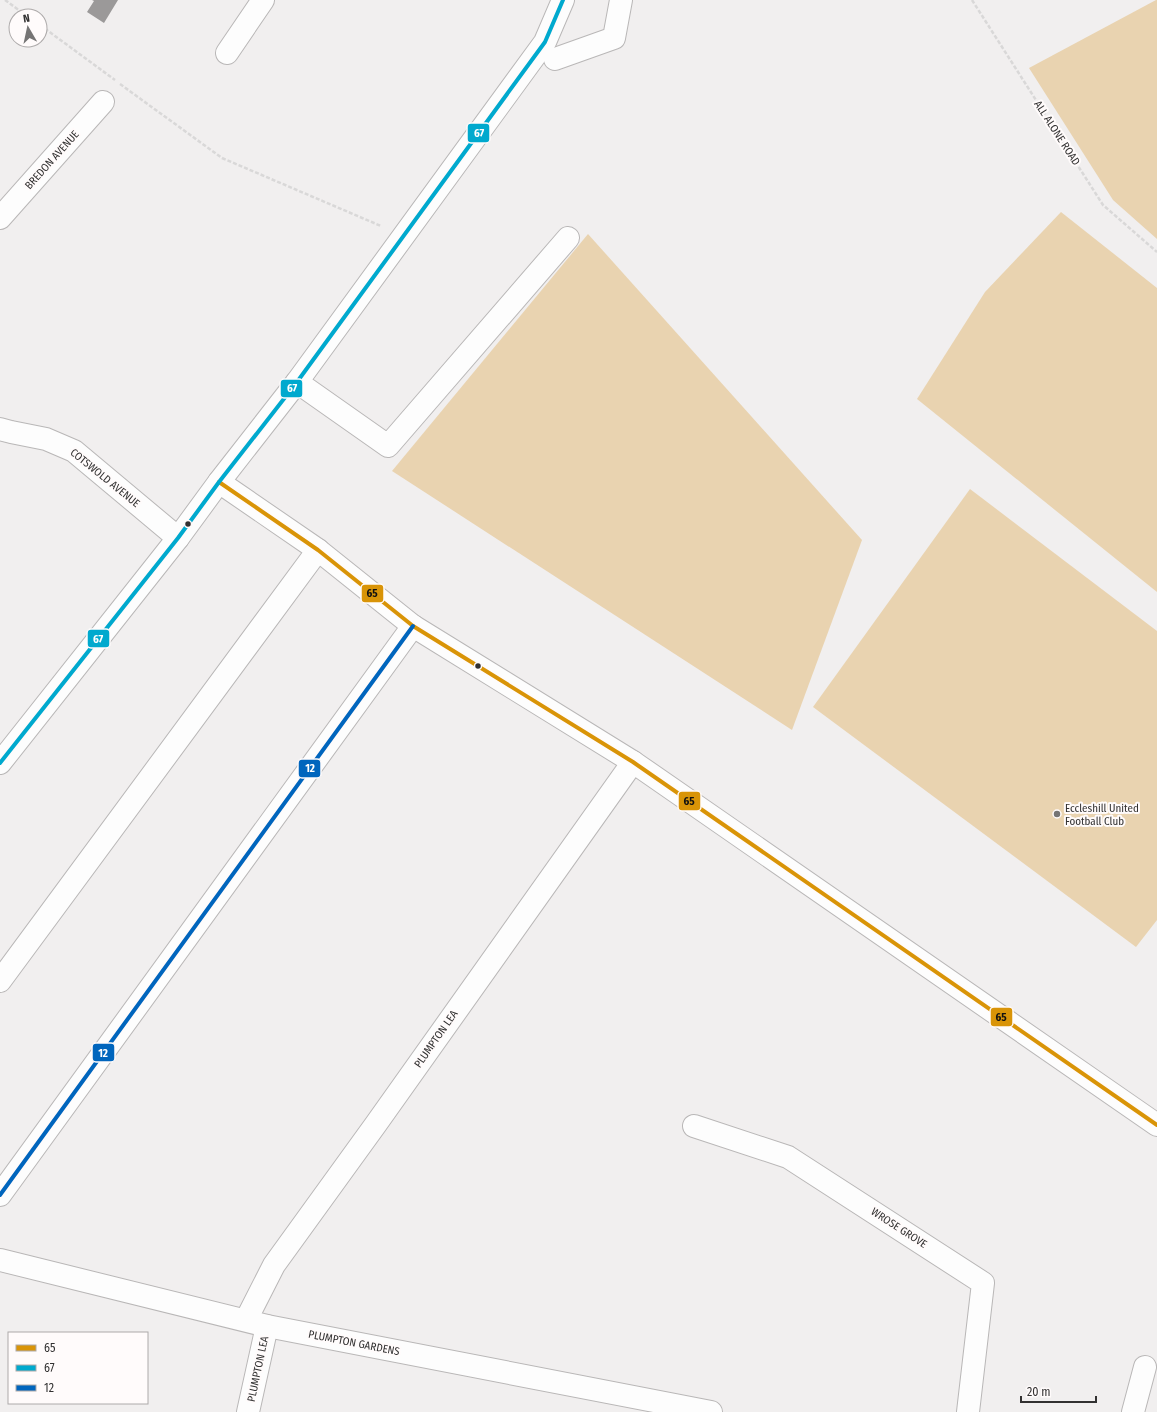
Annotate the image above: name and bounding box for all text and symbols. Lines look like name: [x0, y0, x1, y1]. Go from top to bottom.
north arrow: [8, 8, 48, 48]
text: N: [22, 12, 31, 26]
street label: ALL ALONE ROAD: [1031, 98, 1083, 168]
line badge: 67: [467, 123, 490, 143]
text: 67: [474, 127, 484, 140]
street label: BREDON AVENUE: [22, 128, 82, 192]
line badge: 67: [280, 379, 303, 398]
text: 67: [287, 382, 297, 395]
street label: COTSWOLD AVENUE: [68, 446, 142, 510]
unlabelled marker: [183, 519, 193, 529]
line badge: 65: [361, 584, 384, 603]
text: 65: [366, 587, 378, 600]
line badge: 67: [87, 629, 110, 648]
text: 67: [93, 633, 103, 646]
unlabelled marker: [473, 661, 483, 671]
line badge: 12: [298, 759, 321, 778]
text: 12: [305, 762, 315, 775]
line badge: 65: [678, 791, 701, 811]
text: 65: [683, 795, 695, 808]
place label: Eccleshill United Football Club: [1065, 802, 1139, 828]
marker: Eccleshill United Football Club: [1052, 809, 1062, 819]
line badge: 65: [990, 1007, 1013, 1027]
street label: PLUMPTON LEA: [411, 1008, 461, 1070]
text: 65: [995, 1011, 1007, 1024]
line badge: 12: [92, 1043, 115, 1062]
text: 12: [98, 1047, 108, 1060]
street label: WROSE GROVE: [869, 1205, 929, 1251]
street label: PLUMPTON GARDENS: [307, 1328, 401, 1358]
legend: [8, 1332, 148, 1404]
street label: PLUMPTON LEA: [245, 1335, 271, 1403]
text: 65: [44, 1341, 56, 1355]
text: 67: [44, 1361, 55, 1375]
scale bar: [1021, 1378, 1096, 1404]
text: 12: [44, 1381, 54, 1395]
text: 20 m: [1027, 1385, 1051, 1399]

